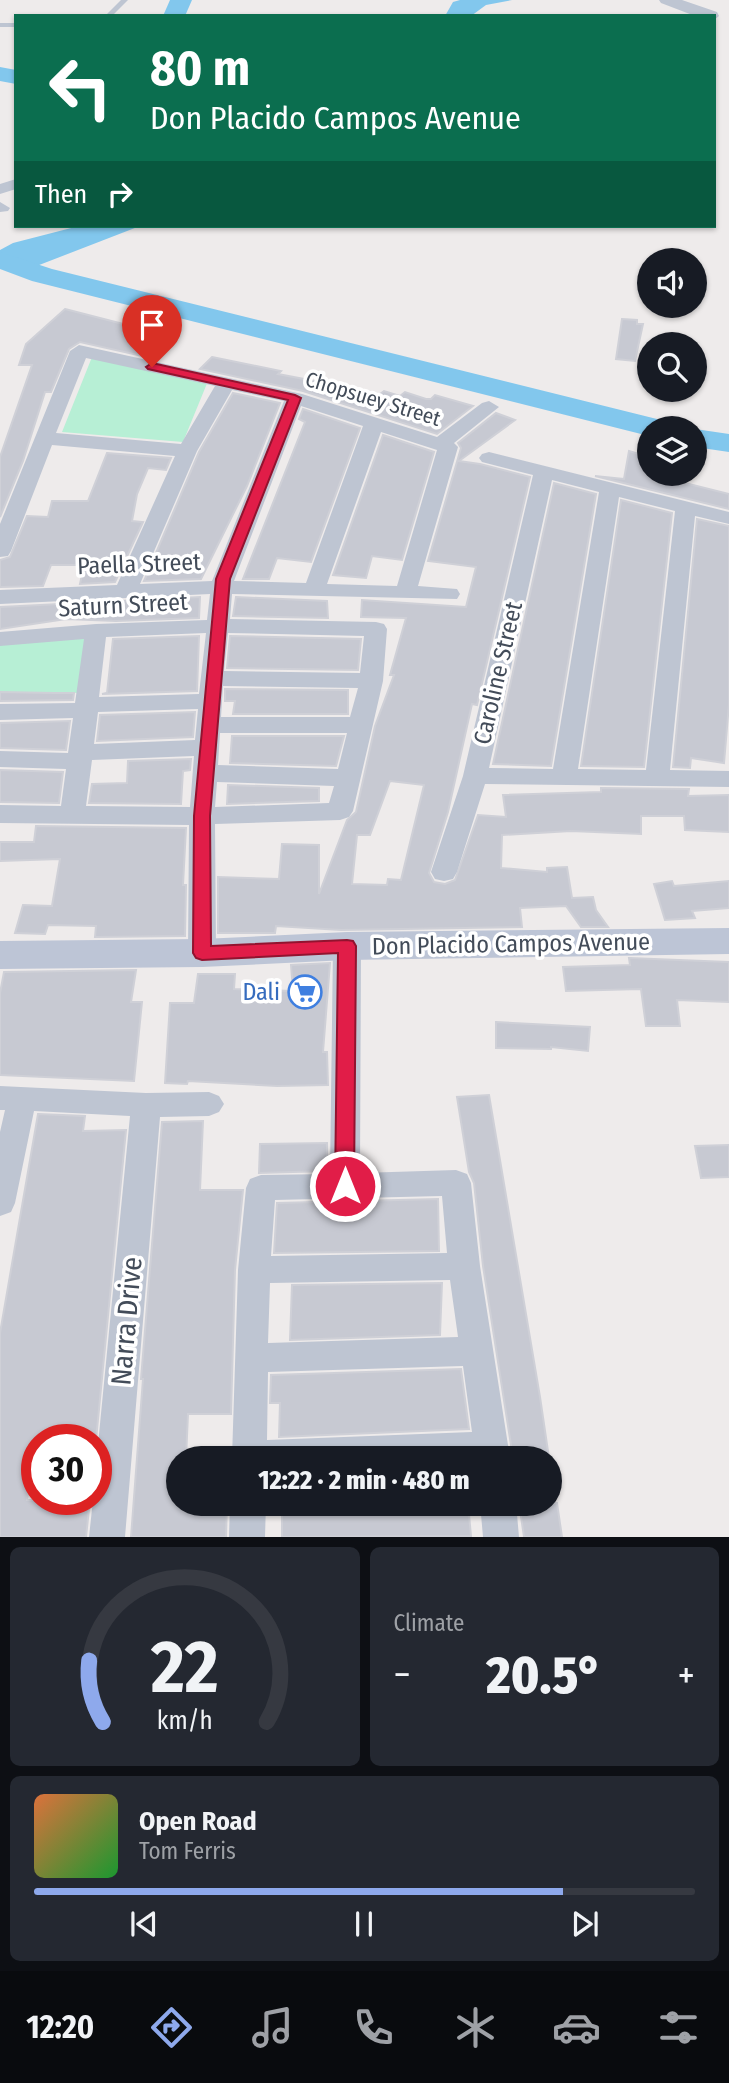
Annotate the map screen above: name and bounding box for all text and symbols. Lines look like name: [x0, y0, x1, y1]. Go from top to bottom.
text: 80 m: [150, 39, 250, 98]
icon: left: [35, 42, 126, 133]
text: Don Placido Campos Avenue: [150, 99, 521, 137]
icon: right: [101, 175, 139, 213]
text: Then: [35, 179, 87, 210]
map controls: [637, 248, 707, 486]
button: sound: [637, 248, 707, 318]
pin: [122, 295, 182, 367]
icon: arrive: [133, 306, 171, 344]
button: search: [637, 332, 707, 402]
street label: Chopsuey Street: [302, 366, 444, 432]
button: layers: [637, 416, 707, 486]
street label: Paella Street: [77, 548, 202, 580]
street label: Saturn Street: [57, 588, 189, 622]
street label: Caroline Street: [468, 599, 528, 747]
street label: Don Placido Campos Avenue: [372, 928, 650, 960]
supermarket icon: Dali: [286, 973, 324, 1011]
place label: Dali: [242, 978, 280, 1006]
position arrow: [308, 1149, 382, 1223]
street label: Narra Drive: [104, 1255, 149, 1387]
speed limit sign: 30: [21, 1424, 112, 1515]
text: 12:22 · 2 min · 480 m: [258, 1465, 470, 1496]
text: Climate: [394, 1609, 464, 1637]
text: 22: [150, 1625, 218, 1712]
text: 20.5°: [486, 1644, 602, 1707]
text: −: [394, 1652, 411, 1698]
text: +: [678, 1652, 695, 1698]
text: km/h: [157, 1706, 213, 1736]
text: Open Road: [139, 1806, 257, 1837]
text: Tom Ferris: [139, 1837, 236, 1865]
icon: previous: [125, 1905, 163, 1943]
icon: pause: [345, 1905, 383, 1943]
icon: next: [566, 1905, 604, 1943]
icon: directions: [147, 2003, 196, 2052]
icon: music: [248, 2003, 297, 2052]
icon: phone: [349, 2003, 398, 2052]
icon: climate: [451, 2003, 500, 2052]
icon: car: [552, 2003, 601, 2052]
icon: filters: [654, 2003, 703, 2052]
text: 12:20: [26, 2008, 94, 2046]

